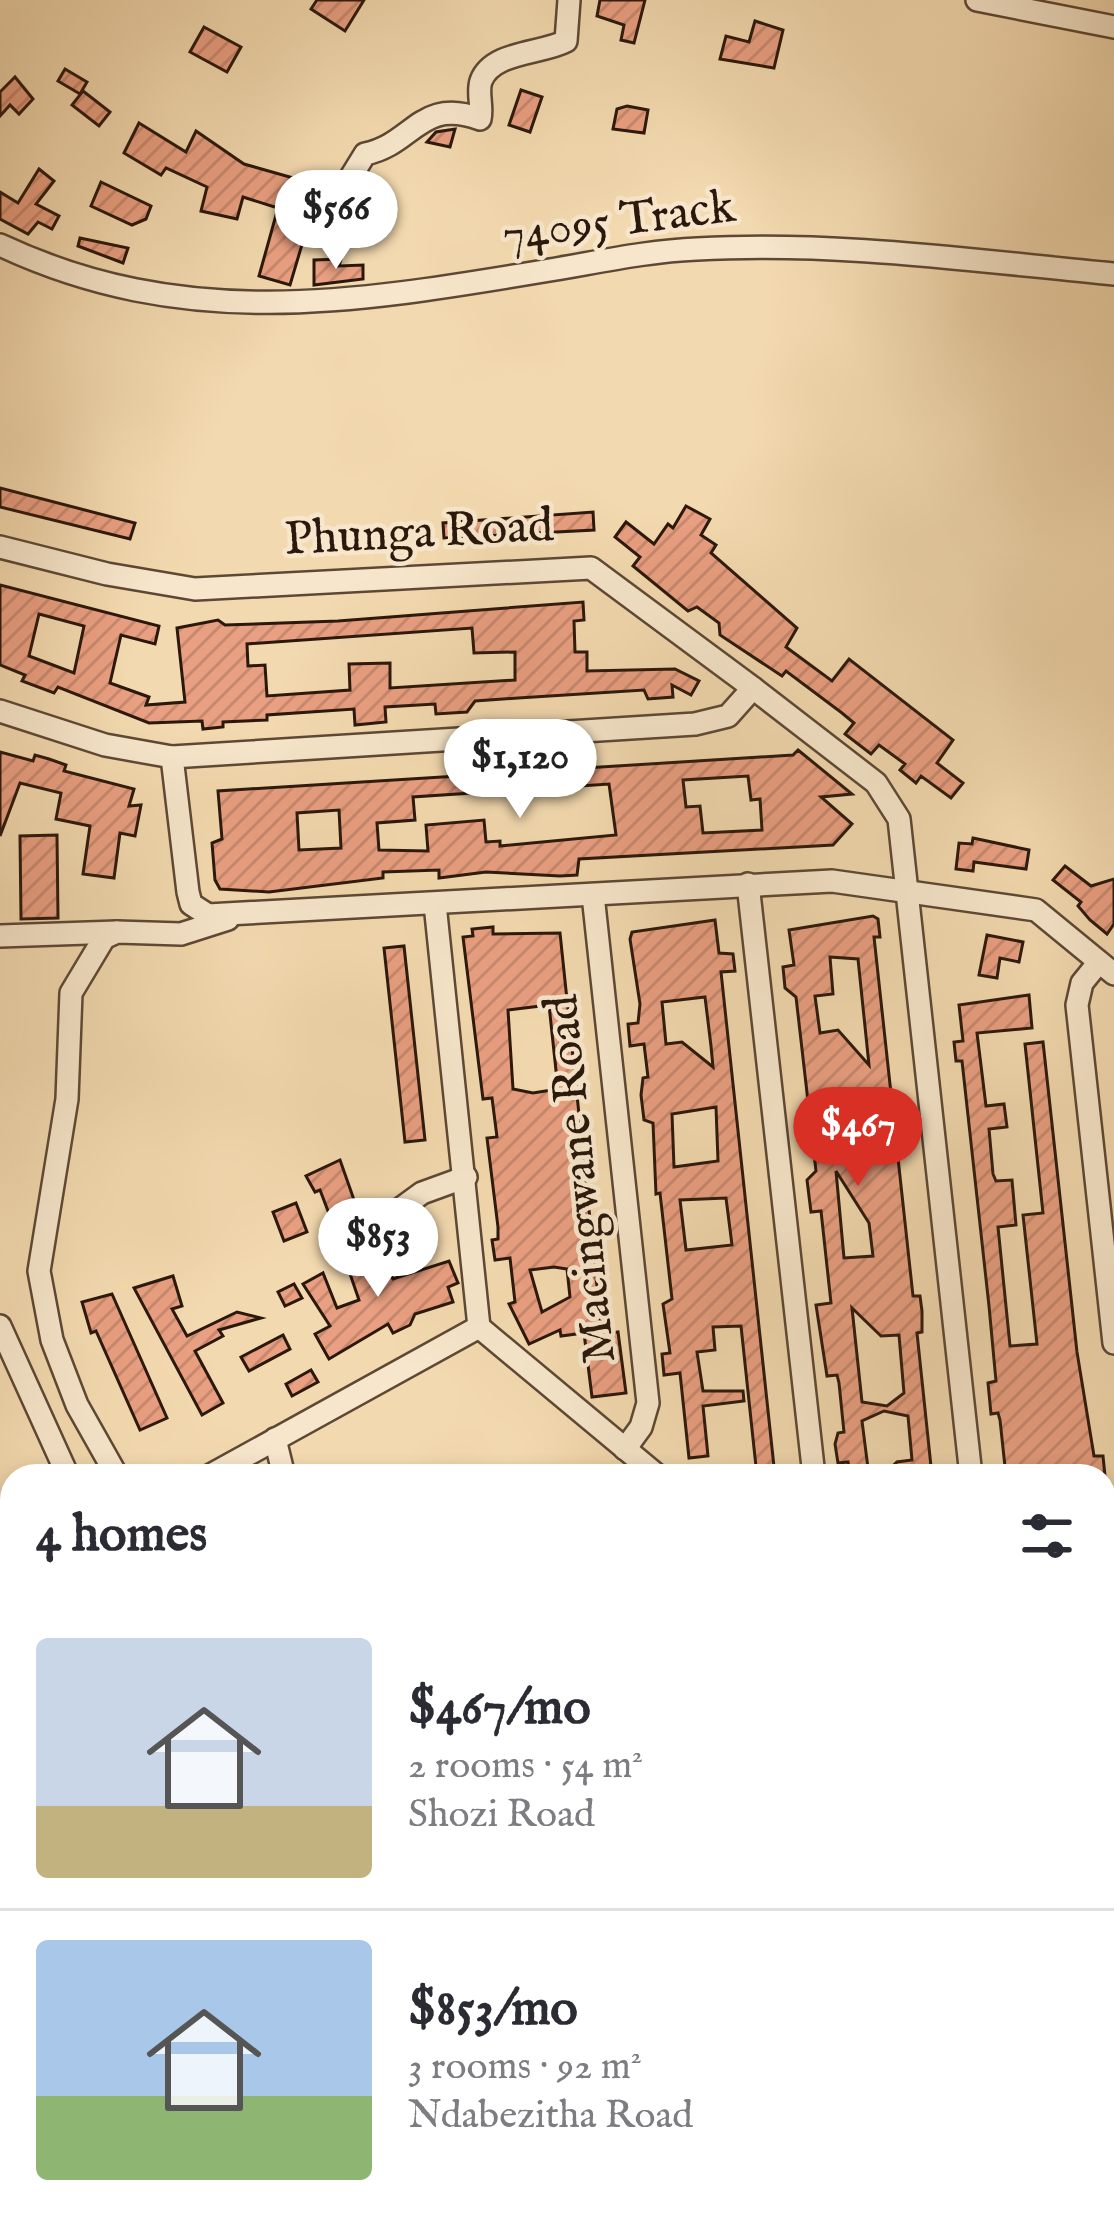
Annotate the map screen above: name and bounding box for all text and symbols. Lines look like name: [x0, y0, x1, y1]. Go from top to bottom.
pin: $566: [265, 170, 407, 272]
street label: 74095 Track: [499, 178, 739, 266]
text: $566: [302, 184, 370, 233]
street label: Phunga Road: [283, 497, 555, 571]
pin: $1,120: [422, 719, 618, 821]
text: $1,120: [471, 733, 569, 782]
street label: Macingwane Road: [533, 991, 631, 1366]
pin: $467: [787, 1087, 929, 1189]
text: $467: [820, 1101, 896, 1150]
pin: $853: [307, 1198, 449, 1300]
text: $853: [345, 1212, 411, 1261]
icon: filters: [1014, 1503, 1080, 1569]
text: 4 homes: [36, 1504, 207, 1569]
text: $467/mo: [408, 1677, 591, 1742]
icon: home: [132, 1686, 276, 1830]
text: 2 rooms · 54 m²: [408, 1742, 643, 1791]
text: Shozi Road: [408, 1791, 595, 1840]
text: $853/mo: [408, 1978, 578, 2043]
icon: home: [132, 1988, 276, 2132]
text: 3 rooms · 92 m²: [408, 2043, 642, 2092]
text: Ndabezitha Road: [408, 2092, 693, 2141]

